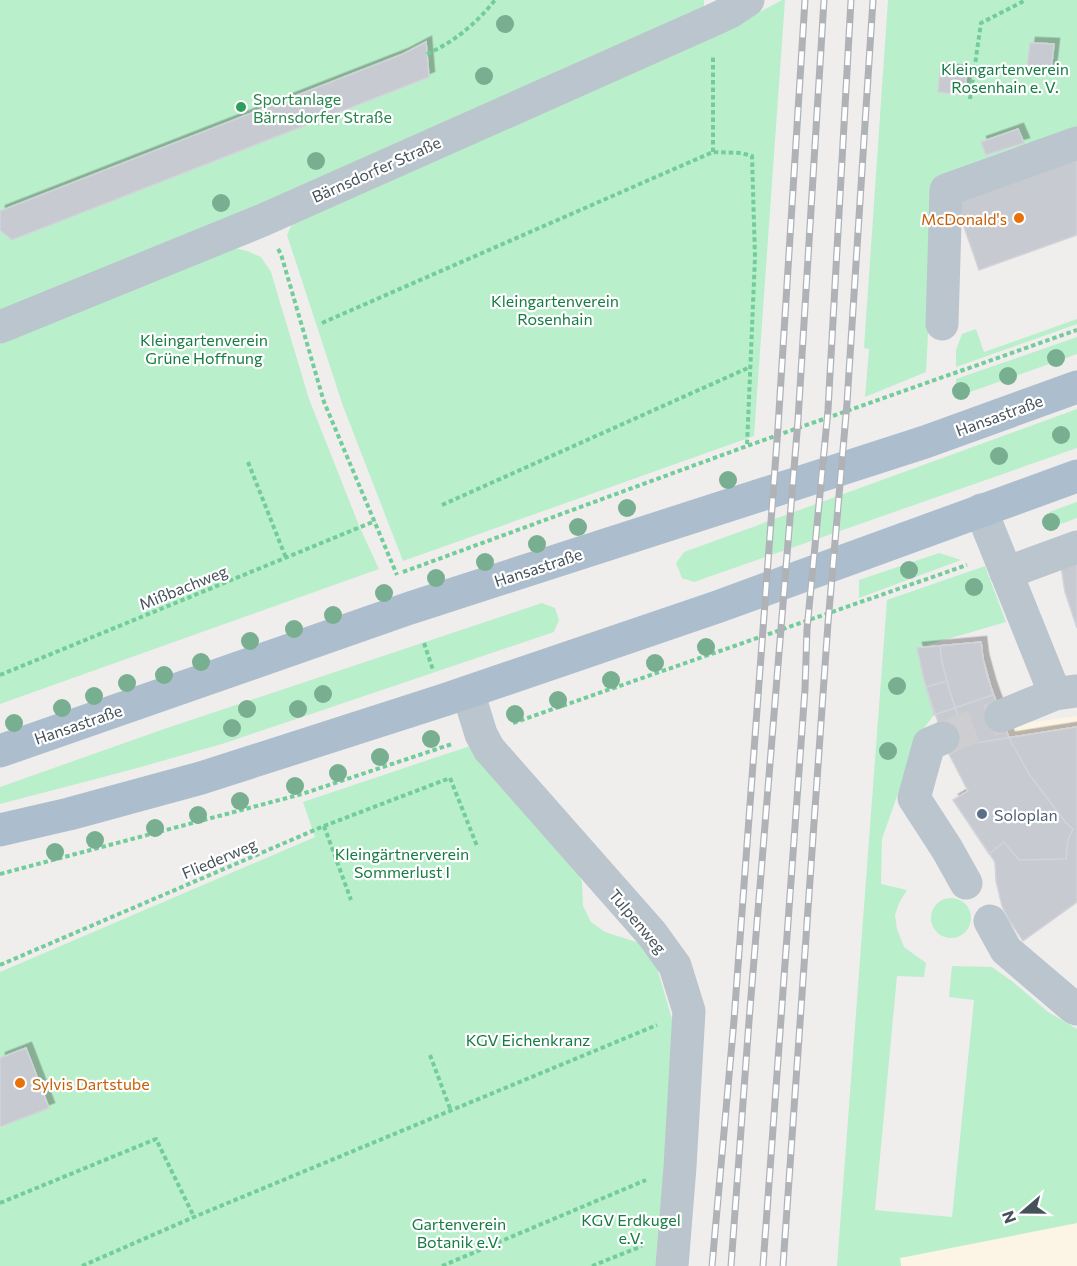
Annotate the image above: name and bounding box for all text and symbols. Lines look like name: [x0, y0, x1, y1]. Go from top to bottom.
park label: Kleingartenverein Rosenhain e. V.: [941, 59, 1069, 96]
place label: Sportanlage Bärnsdorfer Straße: [253, 89, 392, 126]
marker: Sportanlage Bärnsdorfer Straße: [234, 100, 248, 114]
street label: Bärnsdorfer Straße: [309, 132, 443, 206]
place label: McDonald's: [921, 209, 1007, 228]
marker: McDonald's: [1012, 211, 1026, 225]
park label: Kleingartenverein Rosenhain: [491, 291, 619, 328]
park label: Kleingartenverein Grüne Hoffnung: [140, 330, 268, 367]
street label: Hansastraße: [953, 390, 1045, 440]
street label: Hansastraße: [491, 544, 585, 590]
street label: Mißbachweg: [136, 561, 230, 613]
street label: Hansastraße: [32, 700, 124, 748]
place label: Soloplan: [994, 805, 1058, 824]
marker: Soloplan: [975, 807, 989, 821]
street label: Fliederweg: [179, 834, 260, 882]
park label: Kleingärtnerverein Sommerlust I: [335, 844, 469, 881]
street label: Tulpenweg: [606, 885, 671, 957]
park label: KGV Eichenkranz: [466, 1030, 590, 1049]
place label: Sylvis Dartstube: [32, 1074, 150, 1093]
marker: Sylvis Dartstube: [13, 1076, 27, 1090]
north arrow: [993, 1182, 1053, 1242]
text: N: [997, 1208, 1019, 1226]
park label: KGV Erdkugel e.V.: [581, 1210, 681, 1247]
park label: Gartenverein Botanik e.V.: [412, 1214, 506, 1251]

